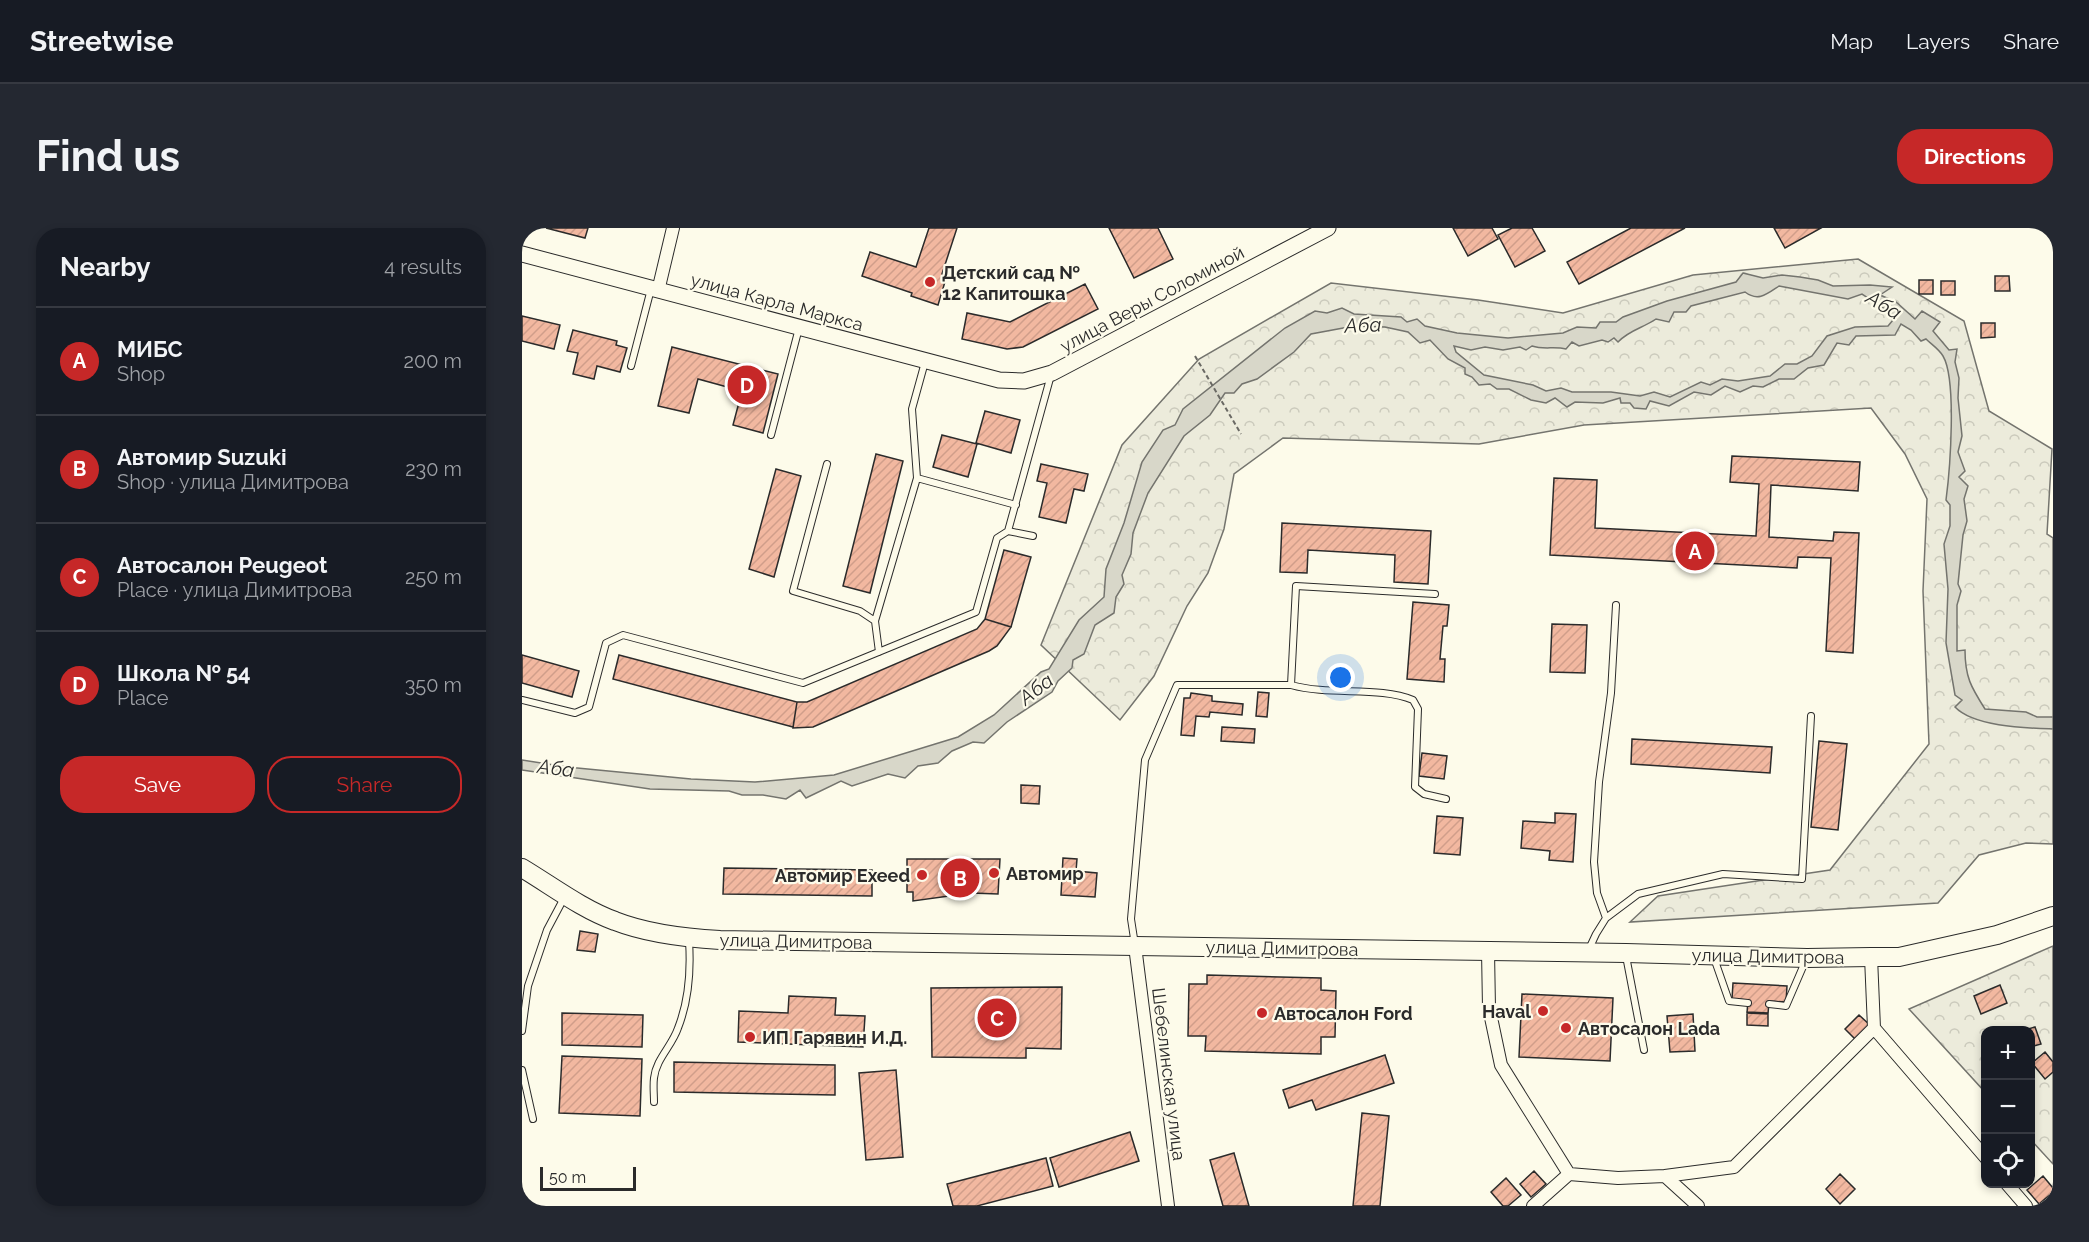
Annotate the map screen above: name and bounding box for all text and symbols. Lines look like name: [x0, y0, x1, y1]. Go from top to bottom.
text: Streetwise: [30, 25, 174, 58]
text: Map: [1830, 29, 1873, 54]
text: Layers: [1906, 29, 1970, 54]
text: Share: [2003, 29, 2059, 54]
button: Directions: [1897, 129, 2053, 184]
text: Find us: [36, 132, 180, 181]
street label: улица Веры Соломиной: [1056, 242, 1248, 356]
text: Nearby: [60, 252, 150, 282]
text: 4 results: [384, 255, 462, 279]
place label: Детский сад № 12 Капитошка: [942, 262, 1080, 304]
street label: улица Карла Маркса: [688, 269, 866, 335]
marker: Детский сад № 12 Капитошка: [923, 275, 937, 289]
water label: Аба: [1861, 285, 1906, 325]
water label: Аба: [1343, 312, 1382, 338]
text: МИБС: [117, 336, 183, 362]
text: A: [73, 349, 86, 373]
text: 200 m: [404, 349, 462, 373]
text: Shop: [117, 362, 165, 386]
pin: D: [728, 362, 766, 408]
text: Автомир Suzuki: [117, 444, 287, 470]
text: B: [73, 457, 86, 481]
text: 230 m: [405, 457, 462, 481]
text: Shop · улица Димитрова: [117, 470, 349, 494]
pin: A: [1676, 528, 1714, 574]
text: Автосалон Peugeot: [117, 552, 327, 578]
text: C: [73, 565, 86, 589]
text: 250 m: [405, 565, 462, 589]
text: Place · улица Димитрова: [117, 578, 352, 602]
text: Школа № 54: [117, 660, 251, 686]
your location: [1326, 663, 1355, 692]
water label: Аба: [1013, 668, 1058, 710]
text: D: [72, 673, 87, 697]
text: 350 m: [405, 673, 462, 697]
text: Place: [117, 686, 168, 710]
water label: Аба: [535, 754, 576, 782]
button: Save: [60, 756, 255, 813]
button: Share: [267, 756, 462, 813]
pin: B: [940, 856, 980, 900]
place label: Автомир: [1006, 863, 1084, 884]
place label: Автомир Exeed: [775, 865, 910, 886]
marker: Автомир: [987, 866, 1001, 880]
marker: Автомир Exeed: [915, 868, 929, 882]
street label: улица Димитрова: [719, 929, 873, 953]
street label: улица Димитрова: [1205, 936, 1359, 960]
street label: улица Димитрова: [1691, 944, 1845, 968]
street label: Шебелинская улица: [1148, 986, 1190, 1162]
pin: C: [978, 996, 1016, 1040]
place label: Haval: [1482, 1001, 1531, 1022]
place label: Автосалон Ford: [1274, 1003, 1413, 1024]
marker: Haval: [1536, 1004, 1550, 1018]
marker: Автосалон Ford: [1255, 1006, 1269, 1020]
place label: Автосалон Lada: [1578, 1018, 1720, 1039]
marker: Автосалон Lada: [1559, 1021, 1573, 1035]
map controls: [1981, 1026, 2035, 1188]
button: +: [1981, 1026, 2035, 1080]
place label: ИП Гарявин И.Д.: [762, 1027, 907, 1048]
marker: ИП Гарявин И.Д.: [743, 1030, 757, 1044]
button: −: [1981, 1080, 2035, 1134]
button: locate: [1981, 1134, 2035, 1188]
scale bar: [540, 1164, 636, 1192]
text: 50 m: [549, 1168, 586, 1187]

